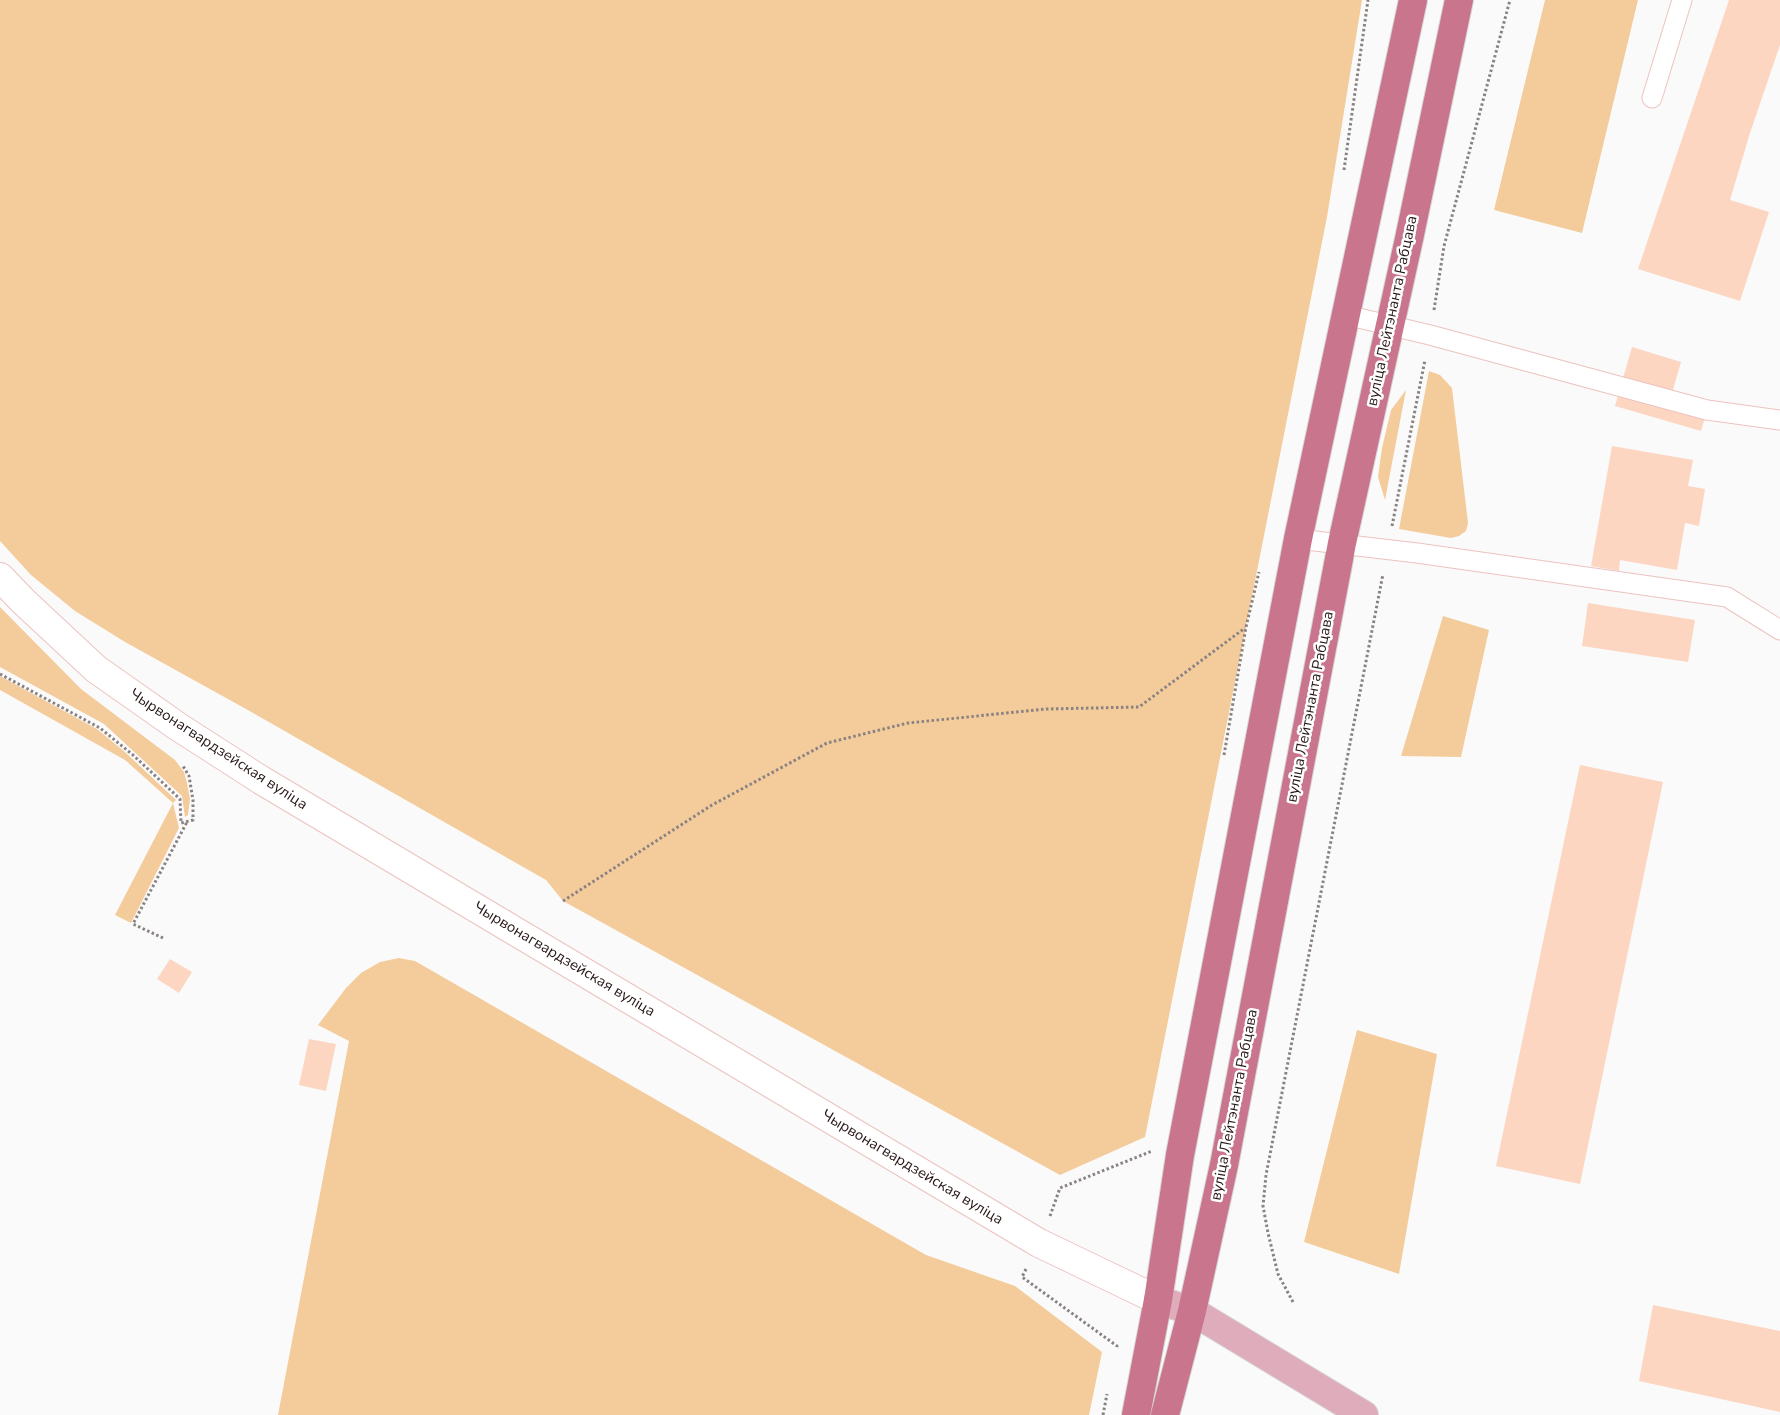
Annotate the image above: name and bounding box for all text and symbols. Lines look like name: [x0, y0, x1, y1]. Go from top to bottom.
street label: вуліца Лейтэнанта Рабцава: [1364, 214, 1422, 408]
street label: вуліца Лейтэнанта Рабцава: [1284, 610, 1338, 804]
street label: Чырвонагвардзейская вуліца: [126, 686, 310, 814]
street label: Чырвонагвардзейская вуліца: [470, 899, 658, 1021]
street label: вуліца Лейтэнанта Рабцава: [1208, 1008, 1262, 1202]
street label: Чырвонагвардзейская вуліца: [818, 1107, 1006, 1229]

